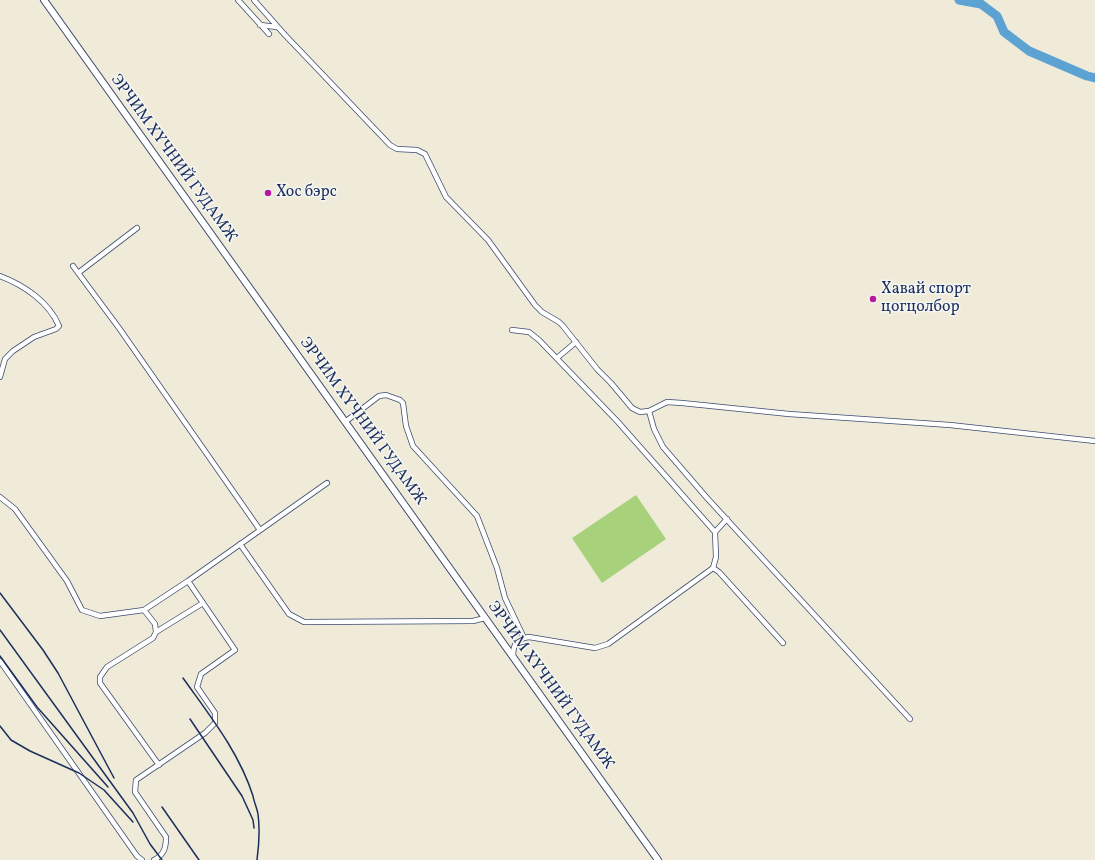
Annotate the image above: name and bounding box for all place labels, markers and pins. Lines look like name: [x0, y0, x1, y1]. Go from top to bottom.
place label: Хос бэрс: [276, 183, 337, 203]
marker: Хос бэрс: [263, 188, 273, 198]
place label: Хавай спорт цогцолбор: [881, 280, 971, 318]
marker: Хавай спорт цогцолбор: [868, 294, 878, 304]

